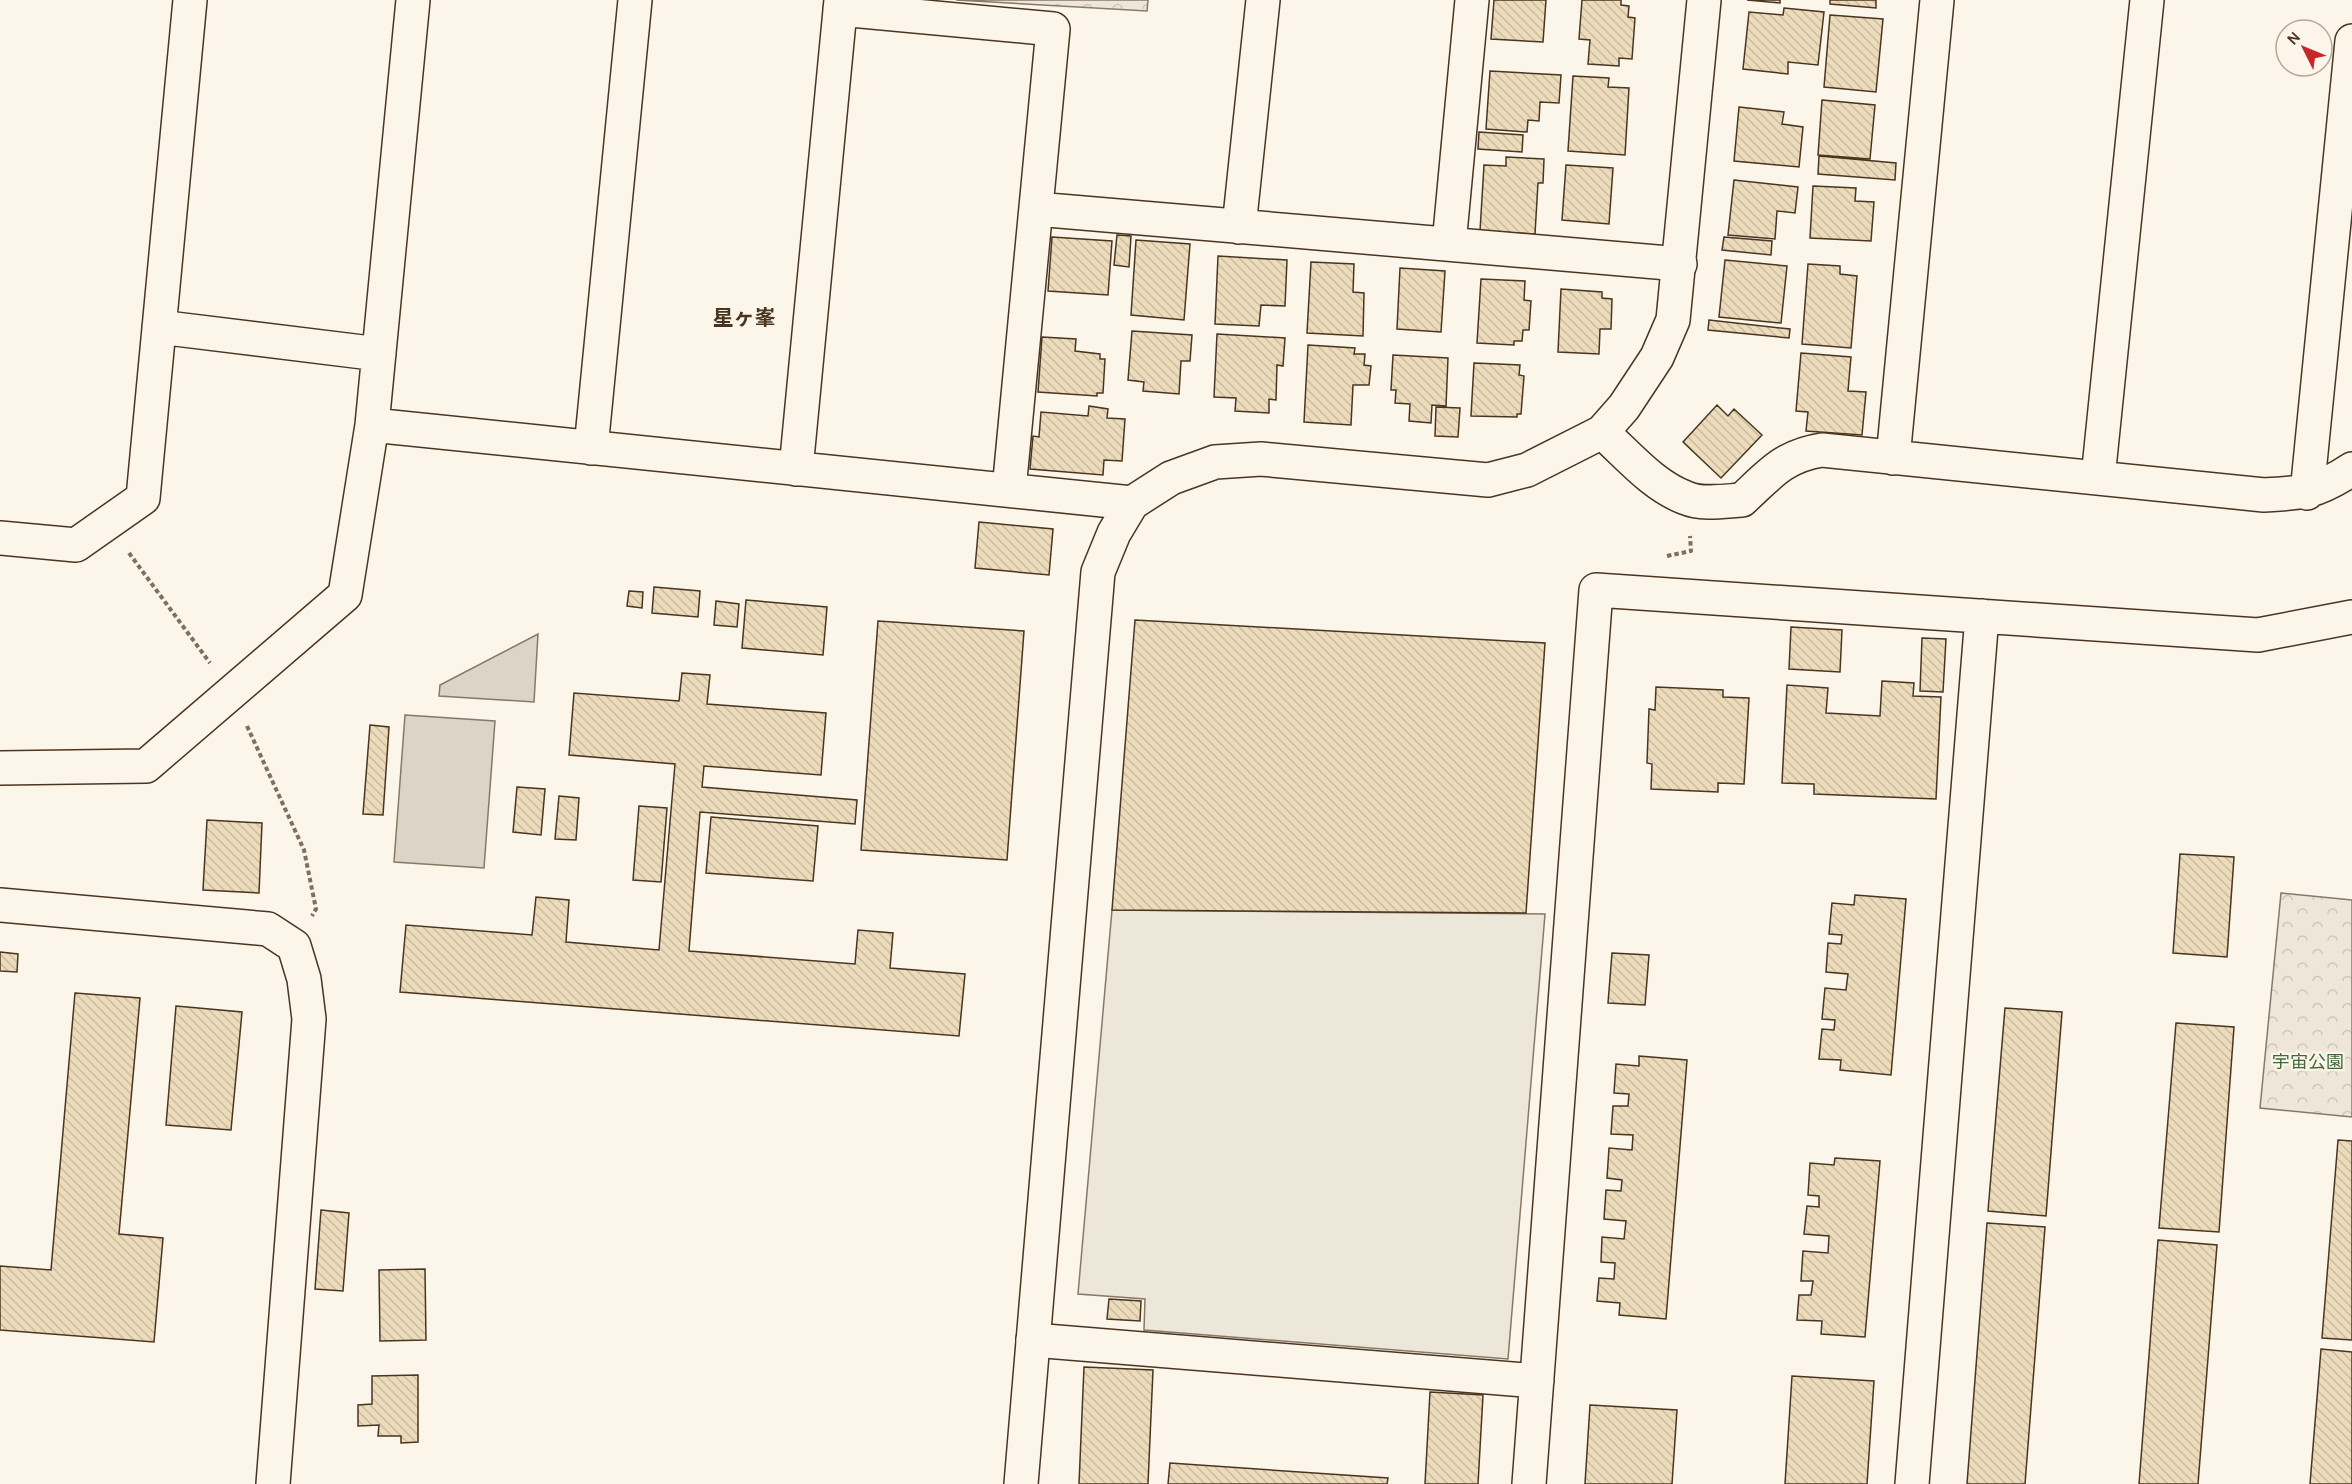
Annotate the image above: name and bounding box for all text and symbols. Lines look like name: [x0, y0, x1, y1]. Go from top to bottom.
north arrow: [2274, 18, 2334, 78]
text: N: [2283, 27, 2304, 49]
district label: 星ヶ峯: [713, 306, 776, 330]
park label: 宇宙公園: [2272, 1051, 2344, 1073]

